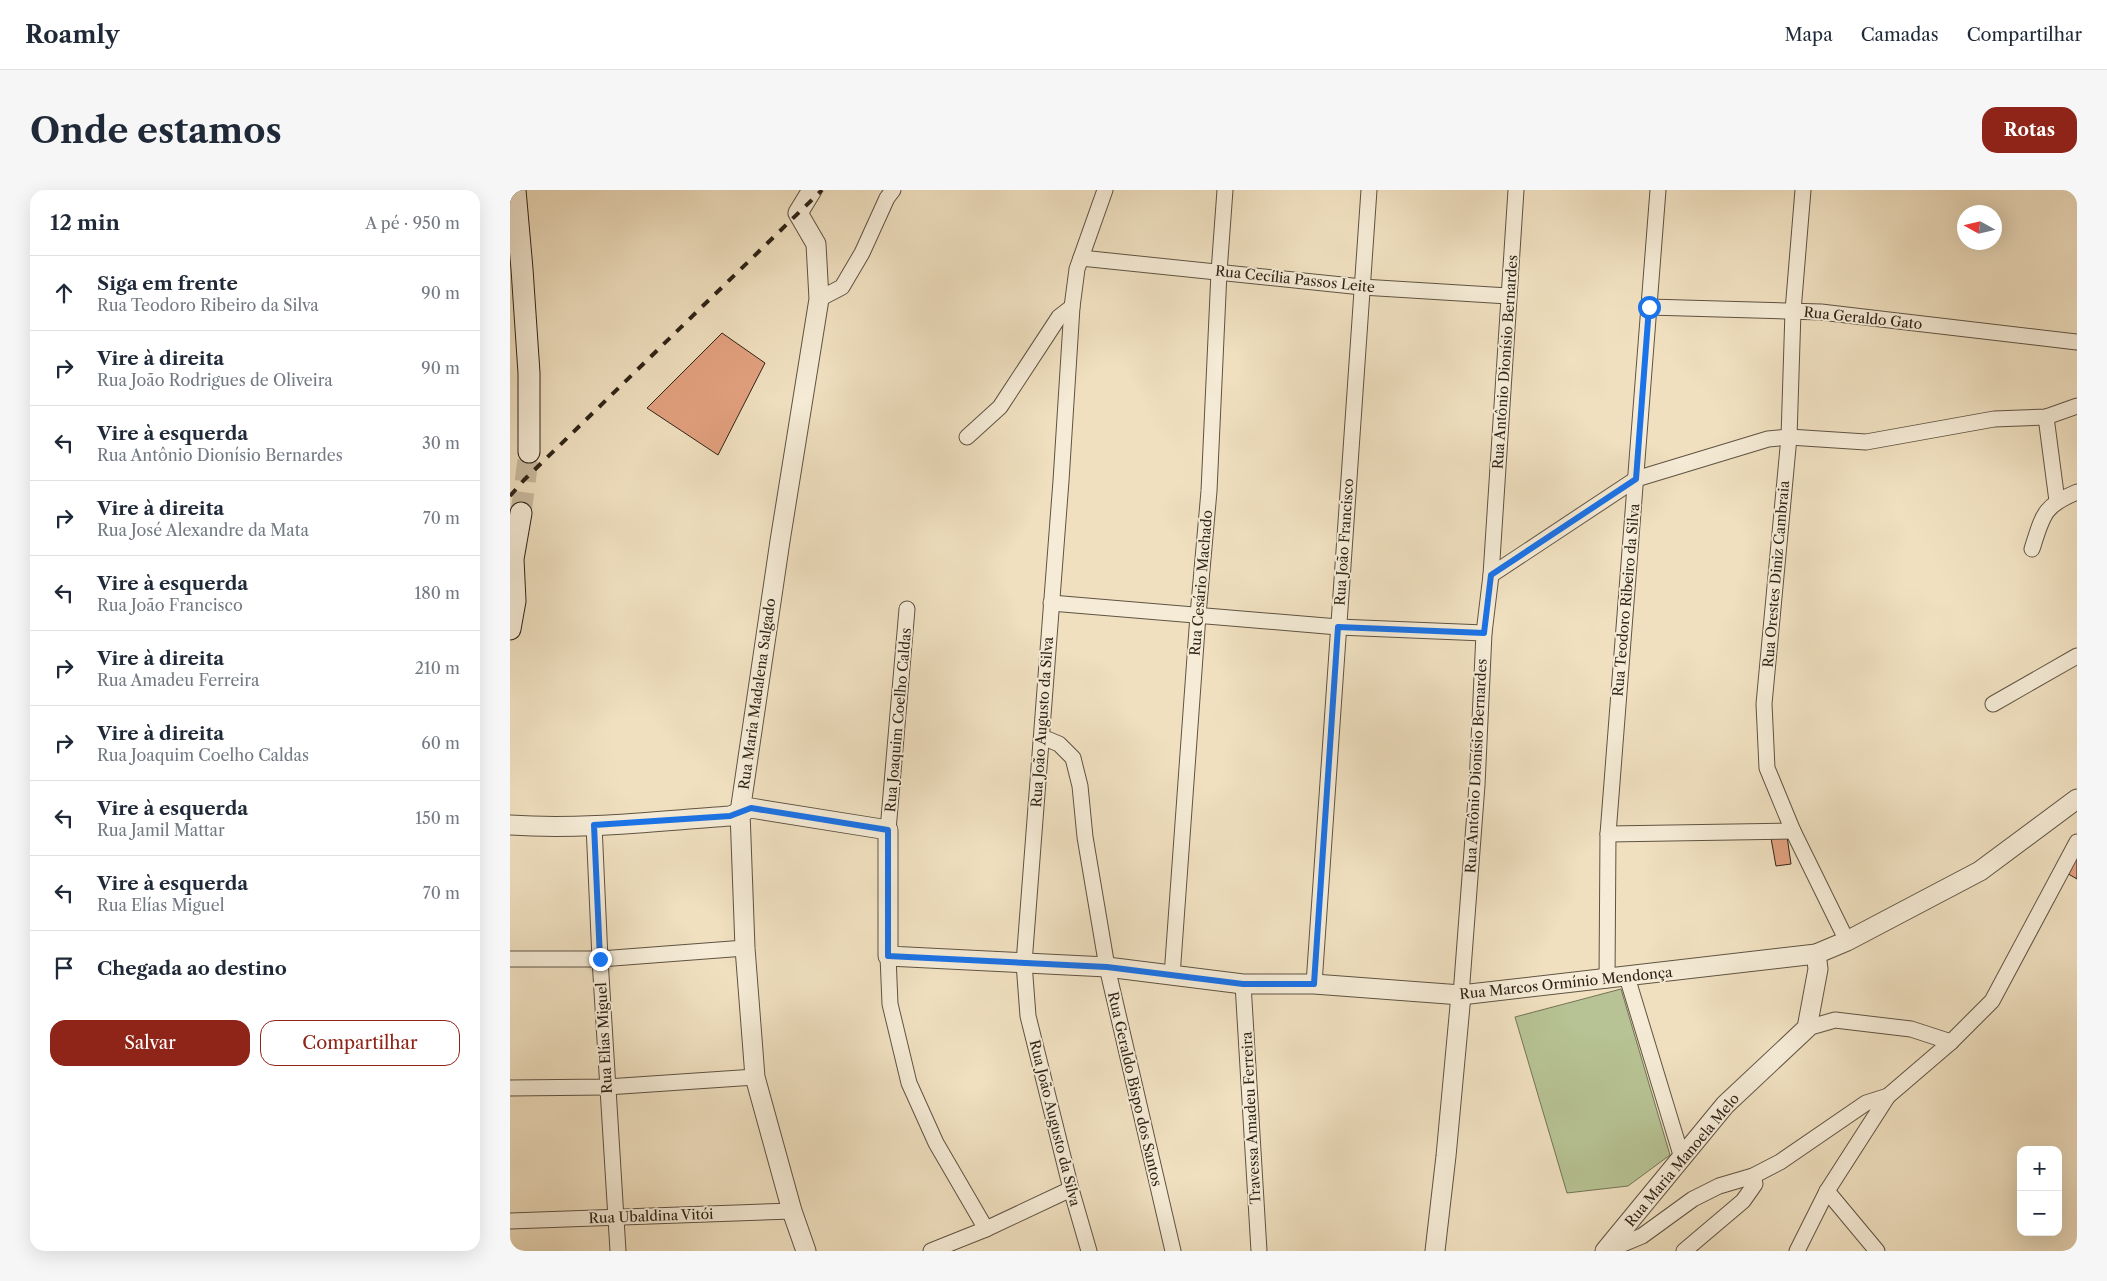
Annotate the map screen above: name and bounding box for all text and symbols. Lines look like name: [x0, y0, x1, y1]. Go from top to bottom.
text: Roamly: [25, 20, 119, 49]
text: Mapa: [1785, 24, 1833, 46]
text: Camadas: [1861, 24, 1939, 46]
text: Compartilhar: [1967, 24, 2082, 46]
button: Rotas: [1982, 107, 2077, 153]
text: Onde estamos: [30, 109, 282, 152]
north arrow: [1957, 205, 2002, 250]
text: 12 min: [50, 210, 120, 235]
text: A pé · 950 m: [365, 213, 460, 233]
street label: Rua Antônio Dionísio Bernardes: [1489, 254, 1521, 470]
street label: Rua Cecília Passos Leite: [1214, 262, 1376, 296]
text: Siga em frente: [97, 272, 238, 295]
icon: ahead: [50, 279, 78, 307]
text: 90 m: [421, 283, 460, 303]
text: Rua Teodoro Ribeiro da Silva: [97, 295, 319, 315]
route start: [1638, 296, 1661, 319]
street label: Rua Geraldo Gato: [1803, 303, 1923, 333]
text: Vire à direita: [97, 347, 224, 370]
icon: right: [50, 354, 78, 382]
text: 90 m: [421, 358, 460, 378]
text: Rua João Rodrigues de Oliveira: [97, 370, 333, 390]
text: Vire à esquerda: [97, 422, 248, 445]
icon: left: [50, 429, 78, 457]
text: 30 m: [422, 433, 460, 453]
text: Rua Antônio Dionísio Bernardes: [97, 445, 343, 465]
street label: Rua João Francisco: [1331, 478, 1357, 606]
street label: Rua Orestes Diniz Cambraia: [1759, 479, 1793, 668]
text: Vire à direita: [97, 497, 224, 520]
street label: Rua Teodoro Ribeiro da Silva: [1609, 502, 1643, 697]
icon: right: [50, 504, 78, 532]
text: 70 m: [423, 508, 460, 528]
street label: Rua Cesário Machado: [1186, 509, 1216, 657]
text: Rua José Alexandre da Mata: [97, 520, 309, 540]
text: Vire à esquerda: [97, 572, 248, 595]
icon: left: [50, 579, 78, 607]
text: 180 m: [414, 583, 460, 603]
text: Rua João Francisco: [97, 595, 243, 615]
street label: Rua Maria Madalena Salgado: [735, 597, 779, 791]
street label: Rua Joaquim Coelho Caldas: [881, 627, 915, 813]
street label: Rua João Augusto da Silva: [1027, 635, 1057, 808]
text: Vire à direita: [97, 647, 224, 670]
icon: right: [50, 654, 78, 682]
text: 210 m: [415, 658, 460, 678]
street label: Rua Antônio Dionísio Bernardes: [1461, 658, 1491, 874]
text: Rua Amadeu Ferreira: [97, 670, 259, 690]
text: Vire à direita: [97, 722, 224, 745]
icon: right: [50, 729, 78, 757]
text: 60 m: [421, 733, 460, 753]
text: Rua Joaquim Coelho Caldas: [97, 745, 309, 765]
text: Vire à esquerda: [97, 797, 248, 820]
icon: left: [50, 804, 78, 832]
text: 150 m: [415, 808, 460, 828]
text: Rua Jamil Mattar: [97, 820, 225, 840]
text: Vire à esquerda: [97, 872, 248, 895]
icon: left: [50, 879, 78, 907]
text: 70 m: [423, 883, 460, 903]
text: Rua Elías Miguel: [97, 895, 224, 915]
route end: [589, 948, 612, 971]
icon: arrive: [50, 954, 78, 982]
text: Chegada ao destino: [97, 957, 287, 980]
street label: Rua Marcos Ormínio Mendonça: [1459, 963, 1674, 1003]
street label: Rua Elías Miguel: [592, 982, 616, 1094]
street label: Rua Geraldo Bispo dos Santos: [1104, 990, 1166, 1188]
button: Salvar: [50, 1020, 250, 1066]
button: Compartilhar: [260, 1020, 460, 1066]
street label: Travessa Amadeu Ferreira: [1237, 1031, 1265, 1205]
street label: Rua João Augusto da Silva: [1026, 1038, 1085, 1209]
street label: Rua Maria Manoela Melo: [1621, 1090, 1743, 1230]
map controls: [2017, 1146, 2062, 1236]
button: +: [2017, 1146, 2062, 1191]
button: −: [2017, 1191, 2062, 1236]
street label: Rua Ubaldina Vitói: [588, 1205, 714, 1227]

